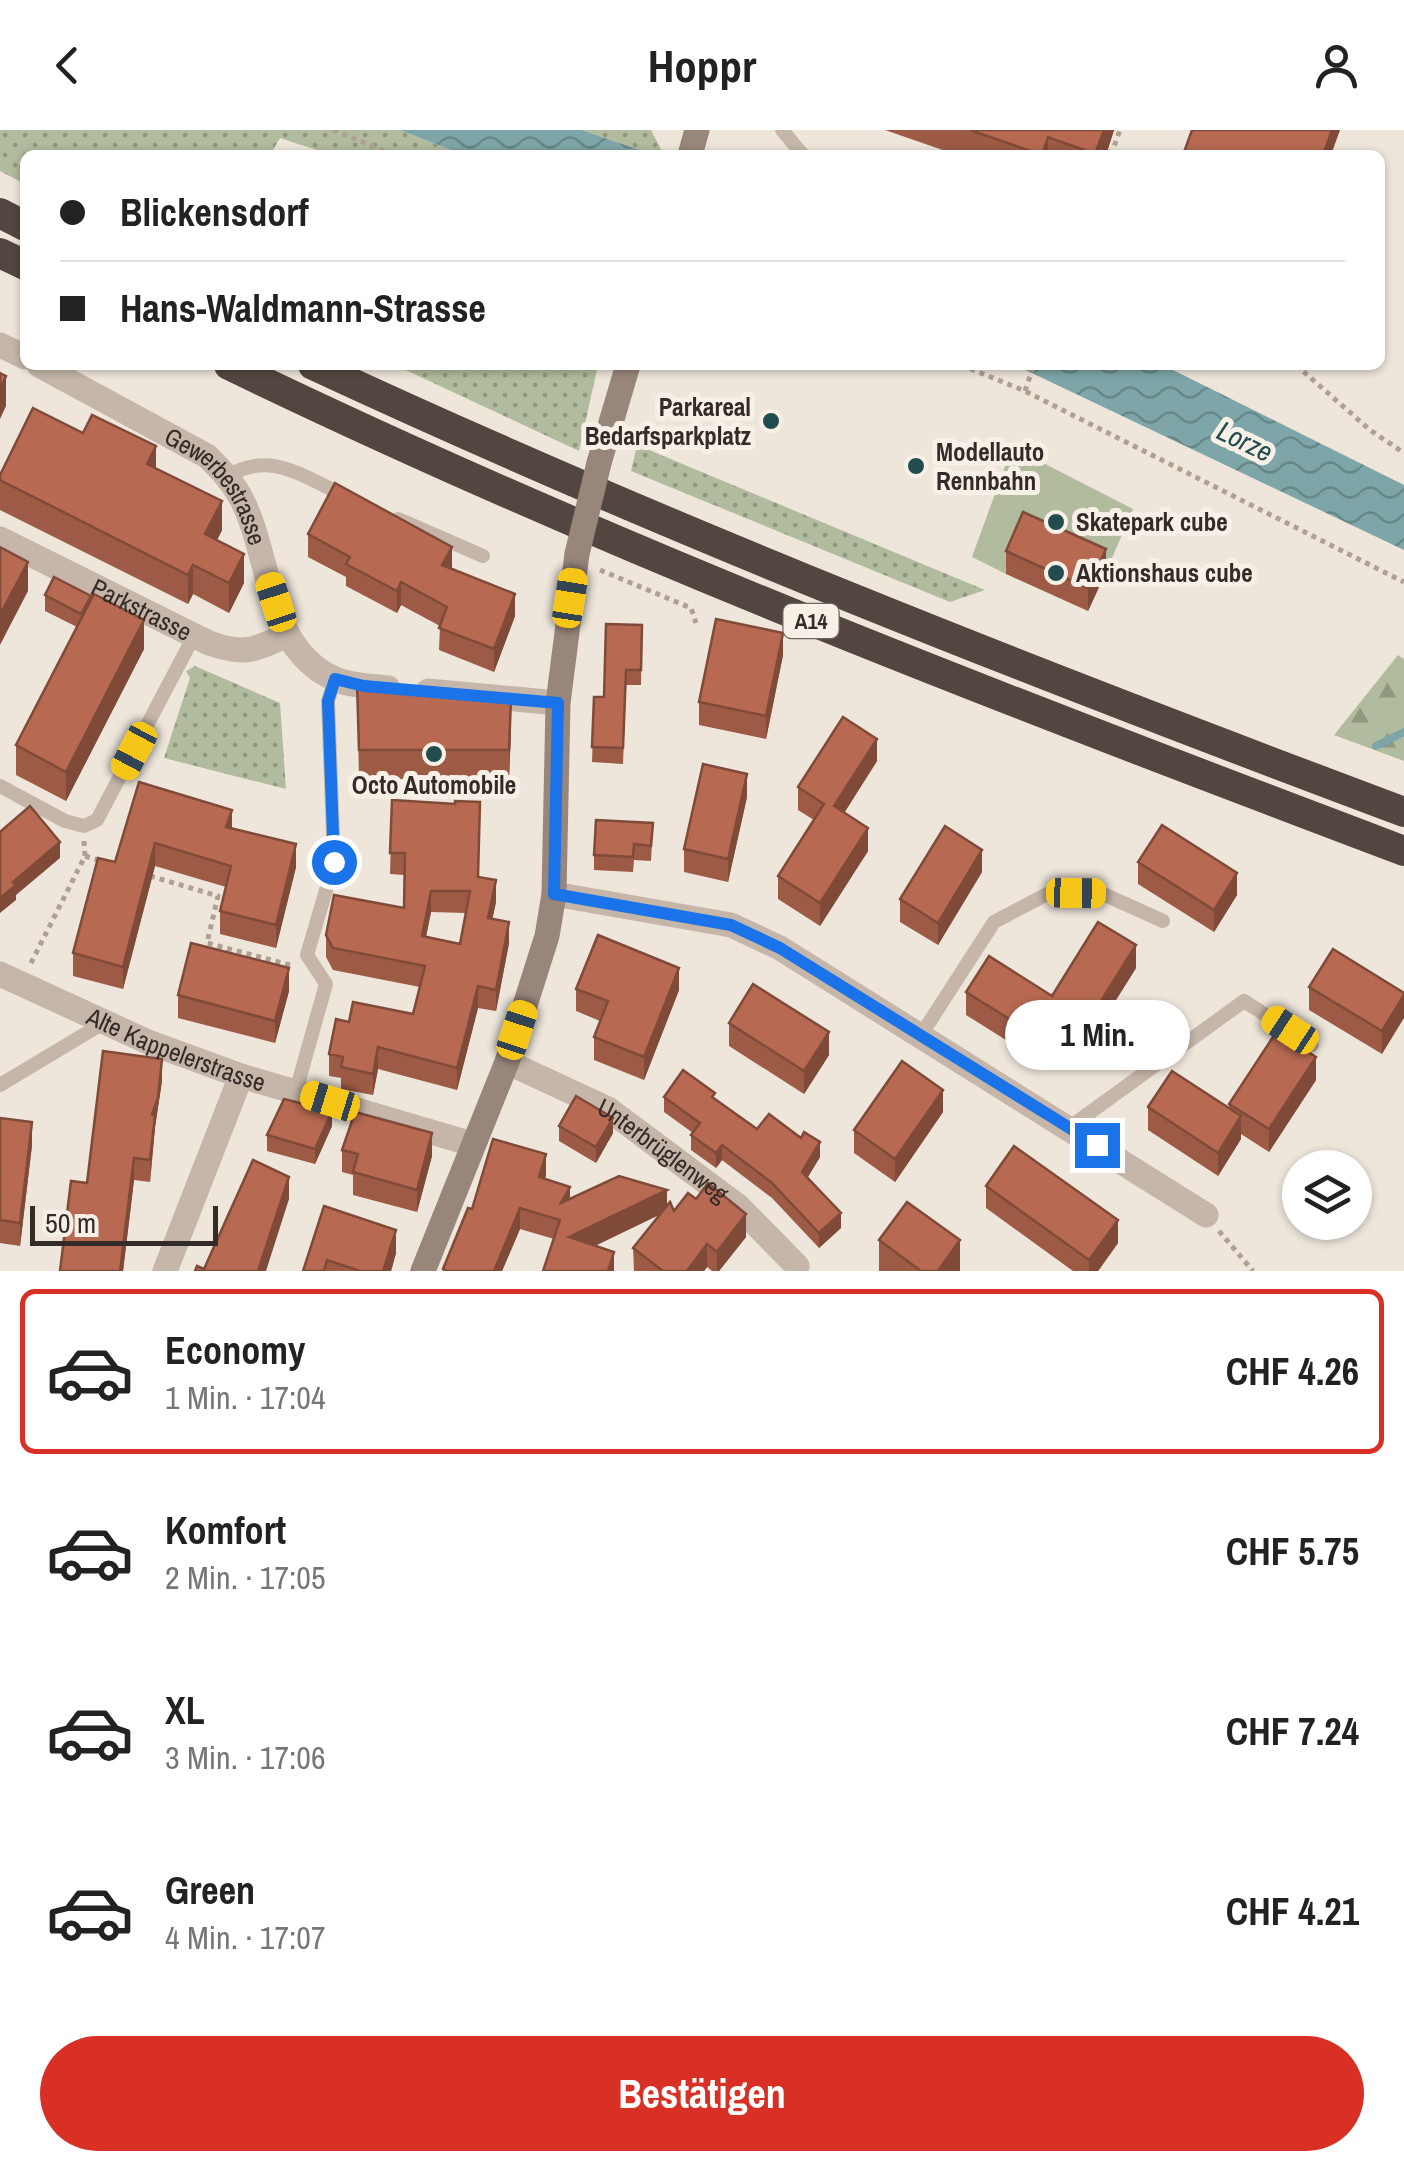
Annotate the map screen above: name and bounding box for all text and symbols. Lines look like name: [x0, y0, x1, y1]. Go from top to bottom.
text: Hoppr: [648, 35, 756, 96]
icon: back: [40, 38, 95, 93]
icon: person: [1309, 38, 1364, 93]
text: Blickensdorf: [120, 187, 309, 238]
text: Hans-Waldmann-Strasse: [120, 283, 486, 334]
place label: Parkareal Bedarfsparkplatz: [585, 390, 751, 453]
marker: Parkareal Bedarfsparkplatz: [760, 410, 782, 432]
water label: Lorze: [1211, 411, 1279, 471]
street label: Gewerbestrasse: [159, 419, 275, 549]
place label: Modellauto Rennbahn: [936, 435, 1044, 498]
marker: Modellauto Rennbahn: [905, 455, 927, 477]
place label: Skatepark cube: [1076, 505, 1228, 539]
marker: Skatepark cube: [1045, 511, 1067, 533]
place label: Aktionshaus cube: [1076, 556, 1253, 590]
marker: Aktionshaus cube: [1045, 562, 1067, 584]
car: [550, 566, 590, 630]
car: [252, 569, 300, 635]
street label: Parkstrasse: [85, 570, 198, 649]
road number: A14: [784, 604, 838, 638]
car: [107, 717, 161, 785]
marker: Octo Automobile: [423, 743, 445, 765]
place label: Octo Automobile: [352, 768, 516, 802]
route start: [312, 840, 357, 885]
car: [1046, 877, 1106, 909]
car: [493, 997, 541, 1063]
street label: Alte Kappelerstrasse: [80, 999, 270, 1099]
callout: 1 Min.: [1004, 1000, 1190, 1070]
car: [1257, 1001, 1323, 1059]
text: 1 Min.: [1060, 1013, 1135, 1056]
car: [297, 1078, 363, 1124]
street label: Unterbrüglenweg: [592, 1090, 736, 1211]
route end: [1075, 1123, 1120, 1168]
map controls: [1282, 1150, 1372, 1240]
button: layers: [1282, 1150, 1372, 1240]
scale bar: [30, 1201, 218, 1246]
text: 50 m: [45, 1204, 96, 1242]
text: Economy: [165, 1325, 305, 1376]
icon: car: [45, 1327, 135, 1417]
text: CHF 4.26: [1226, 1346, 1359, 1397]
text: 1 Min. · 17:04: [165, 1376, 325, 1419]
text: Komfort: [165, 1505, 286, 1556]
icon: car: [45, 1507, 135, 1597]
text: CHF 5.75: [1226, 1526, 1359, 1577]
text: 2 Min. · 17:05: [165, 1556, 325, 1599]
text: XL: [165, 1685, 205, 1736]
icon: car: [45, 1687, 135, 1777]
text: CHF 7.24: [1226, 1706, 1359, 1757]
text: 3 Min. · 17:06: [165, 1736, 325, 1779]
text: Green: [165, 1865, 255, 1916]
icon: car: [45, 1867, 135, 1957]
text: CHF 4.21: [1226, 1886, 1359, 1937]
text: 4 Min. · 17:07: [165, 1916, 325, 1959]
button: Bestätigen: [40, 2036, 1364, 2151]

